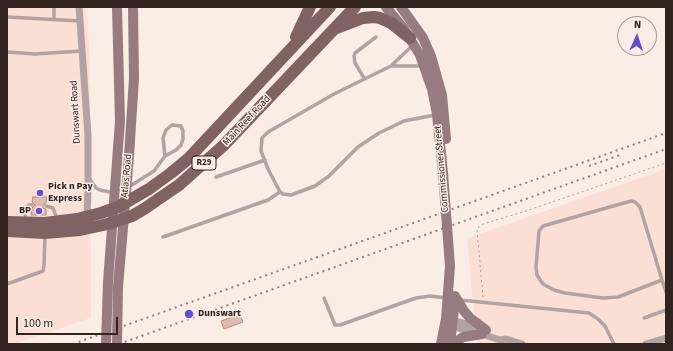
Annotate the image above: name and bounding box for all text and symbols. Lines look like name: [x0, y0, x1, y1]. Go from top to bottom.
north arrow: [617, 16, 657, 56]
text: N: [634, 17, 642, 32]
street label: Dunswart Road: [68, 80, 84, 144]
street label: Main Reef Road: [221, 93, 273, 149]
street label: Commissioner Street: [432, 125, 452, 213]
street label: Atlas Road: [119, 154, 135, 198]
road number: R29: [192, 156, 216, 170]
place label: Pick n Pay Express: [48, 181, 93, 204]
marker: Pick n Pay Express: [35, 188, 45, 198]
place label: BP: [19, 205, 31, 217]
marker: BP: [34, 206, 44, 216]
marker: Dunswart: [183, 308, 195, 320]
place label: Dunswart: [198, 308, 241, 320]
scale bar: [18, 309, 120, 335]
text: 100 m: [23, 315, 53, 332]

